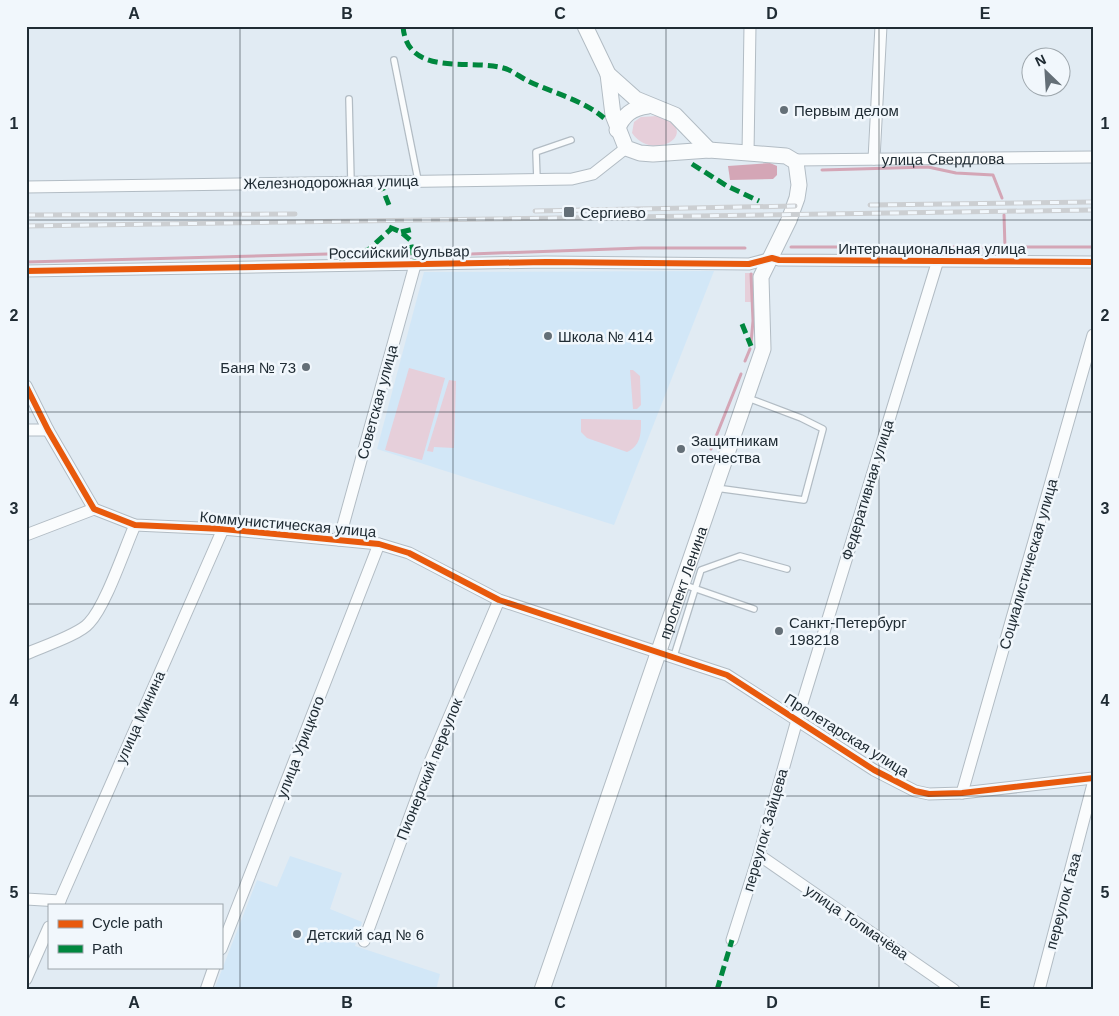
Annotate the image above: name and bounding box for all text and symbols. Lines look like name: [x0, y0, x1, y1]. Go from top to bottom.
text: A: [128, 5, 140, 22]
text: B: [341, 5, 353, 22]
text: C: [554, 5, 566, 22]
text: D: [766, 5, 778, 22]
text: E: [980, 5, 991, 22]
north arrow: [1022, 48, 1072, 98]
text: N: [1033, 51, 1048, 70]
place label: Первым делом: [794, 102, 899, 119]
marker: Первым делом: [778, 104, 790, 116]
text: 1: [10, 115, 19, 132]
text: 1: [1101, 115, 1110, 132]
street label: улица Свердлова: [882, 149, 1005, 168]
street label: Железнодорожная улица: [243, 172, 419, 192]
place label: Сергиево: [580, 204, 646, 221]
marker: Сергиево: [562, 205, 576, 219]
street label: Интернациональная улица: [838, 240, 1027, 257]
street label: Российский бульвар: [328, 242, 470, 262]
text: 2: [10, 307, 19, 324]
text: 2: [1101, 307, 1110, 324]
place label: Школа № 414: [558, 328, 653, 345]
marker: Школа № 414: [542, 330, 554, 342]
street label: Советская улица: [354, 342, 401, 461]
place label: Баня № 73: [220, 359, 296, 376]
marker: Баня № 73: [300, 361, 312, 373]
street label: Федеративная улица: [837, 417, 897, 562]
place label: Защитникам отечества: [691, 432, 778, 466]
marker: Защитникам отечества: [675, 443, 687, 455]
street label: Социалистическая улица: [995, 476, 1061, 651]
text: 3: [10, 500, 19, 517]
text: 3: [1101, 500, 1110, 517]
street label: Коммунистическая улица: [199, 508, 378, 540]
street label: проспект Ленина: [655, 523, 710, 641]
place label: Санкт-Петербург 198218: [789, 614, 907, 648]
marker: Санкт-Петербург 198218: [773, 625, 785, 637]
street label: улица Минина: [112, 667, 168, 766]
street label: Пролетарская улица: [782, 690, 913, 781]
text: 4: [10, 692, 19, 709]
text: 4: [1101, 692, 1110, 709]
street label: улица Урицкого: [273, 693, 327, 801]
street label: Пионерский переулок: [393, 695, 465, 842]
street label: переулок Зайцева: [739, 766, 791, 893]
street label: переулок Газа: [1042, 850, 1084, 951]
street label: улица Толмачёва: [802, 881, 912, 963]
text: 5: [10, 884, 19, 901]
text: 5: [1101, 884, 1110, 901]
legend: [48, 904, 222, 968]
text: Cycle path: [92, 914, 163, 931]
place label: Детский сад № 6: [307, 926, 424, 943]
marker: Детский сад № 6: [291, 928, 303, 940]
text: Path: [92, 940, 123, 957]
text: A: [128, 994, 140, 1011]
text: B: [341, 994, 353, 1011]
text: C: [554, 994, 566, 1011]
text: D: [766, 994, 778, 1011]
text: E: [980, 994, 991, 1011]

